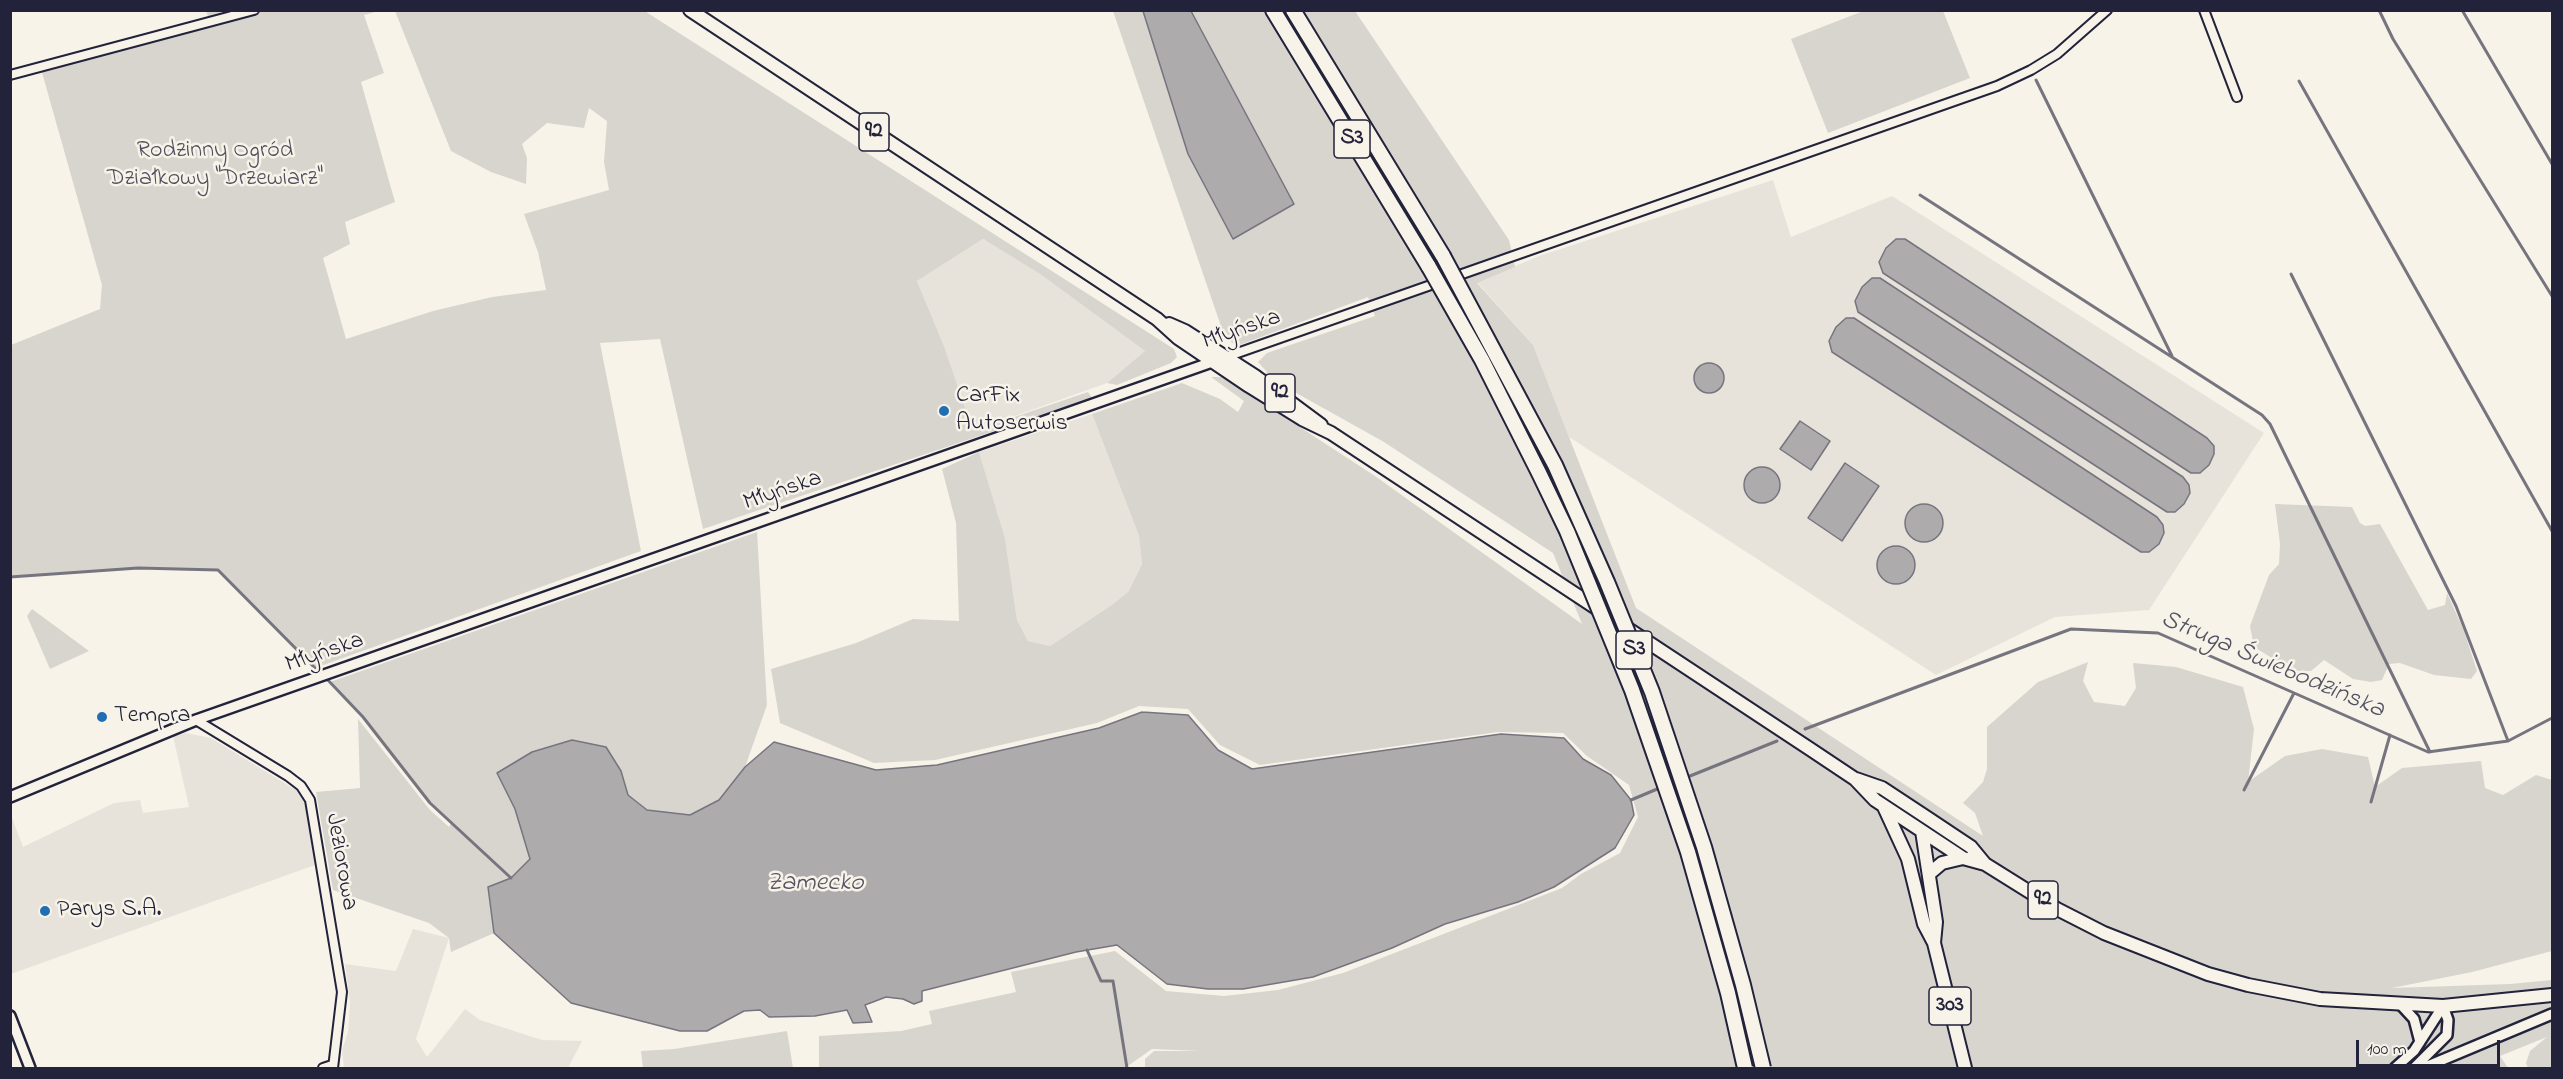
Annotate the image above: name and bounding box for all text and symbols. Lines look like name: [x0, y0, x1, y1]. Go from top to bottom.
road number: 92: [859, 113, 889, 151]
road number: S3: [1334, 120, 1370, 158]
park label: Rodzinny Ogród Działkowy "Drzewiarz": [107, 138, 323, 194]
street label: Młyńska: [1199, 304, 1285, 358]
road number: 92: [1265, 374, 1295, 412]
place label: CarFix Autoserwis: [956, 383, 1068, 439]
marker: CarFix Autoserwis: [937, 404, 951, 418]
street label: Młyńska: [740, 465, 826, 519]
water label: Struga Świebodzińska: [2156, 605, 2388, 727]
street label: Młyńska: [282, 627, 368, 681]
road number: S3: [1616, 631, 1652, 669]
place label: Tempra: [114, 703, 191, 731]
marker: Tempra: [95, 710, 109, 724]
street label: Jeziorowa: [317, 811, 363, 913]
water label: Zamecko: [766, 869, 864, 901]
road number: 92: [2028, 881, 2058, 919]
place label: Parys S.A.: [57, 897, 161, 925]
marker: Parys S.A.: [38, 904, 52, 918]
road number: 303: [1929, 987, 1971, 1025]
scale bar: [2359, 1028, 2503, 1066]
text: 100 m: [2367, 1037, 2407, 1063]

